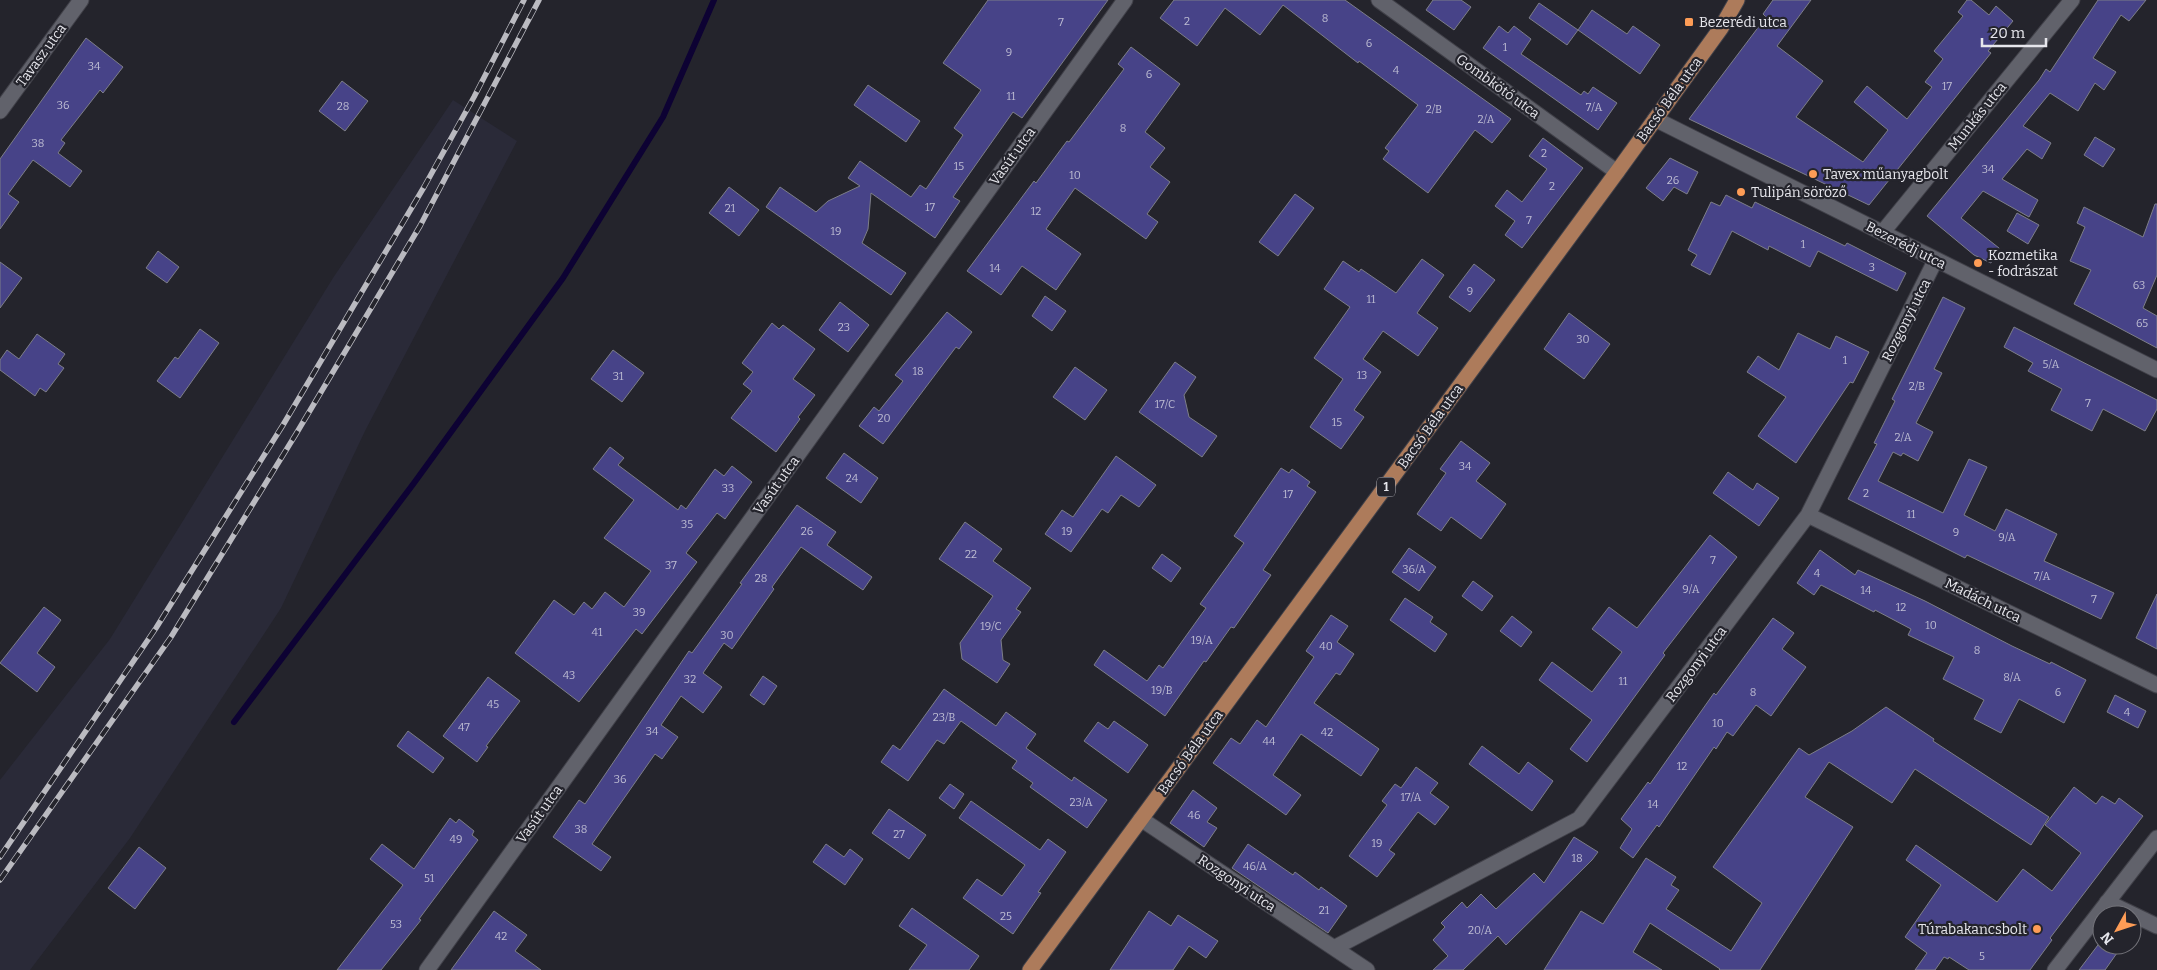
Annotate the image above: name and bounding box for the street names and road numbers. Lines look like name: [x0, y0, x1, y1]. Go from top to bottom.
street label: Tavasz utca: [13, 20, 70, 90]
street label: Gombkötő utca: [1453, 50, 1543, 123]
street label: Bacsó Béla utca: [1633, 54, 1706, 145]
street label: Munkás utca: [1945, 79, 2010, 154]
street label: Vasút utca: [986, 124, 1039, 189]
street label: Bezerédj utca: [1863, 218, 1949, 273]
street label: Rozgonyi utca: [1878, 276, 1935, 364]
street label: Bacsó Béla utca: [1394, 381, 1467, 472]
street label: Vasút utca: [750, 453, 803, 518]
road number: 1: [1377, 478, 1395, 497]
street label: Madách utca: [1942, 575, 2024, 626]
street label: Rozgonyi utca: [1662, 623, 1731, 705]
street label: Bacsó Béla utca: [1154, 707, 1227, 798]
street label: Vasút utca: [513, 782, 566, 847]
street label: Rozgonyi utca: [1195, 851, 1279, 916]

